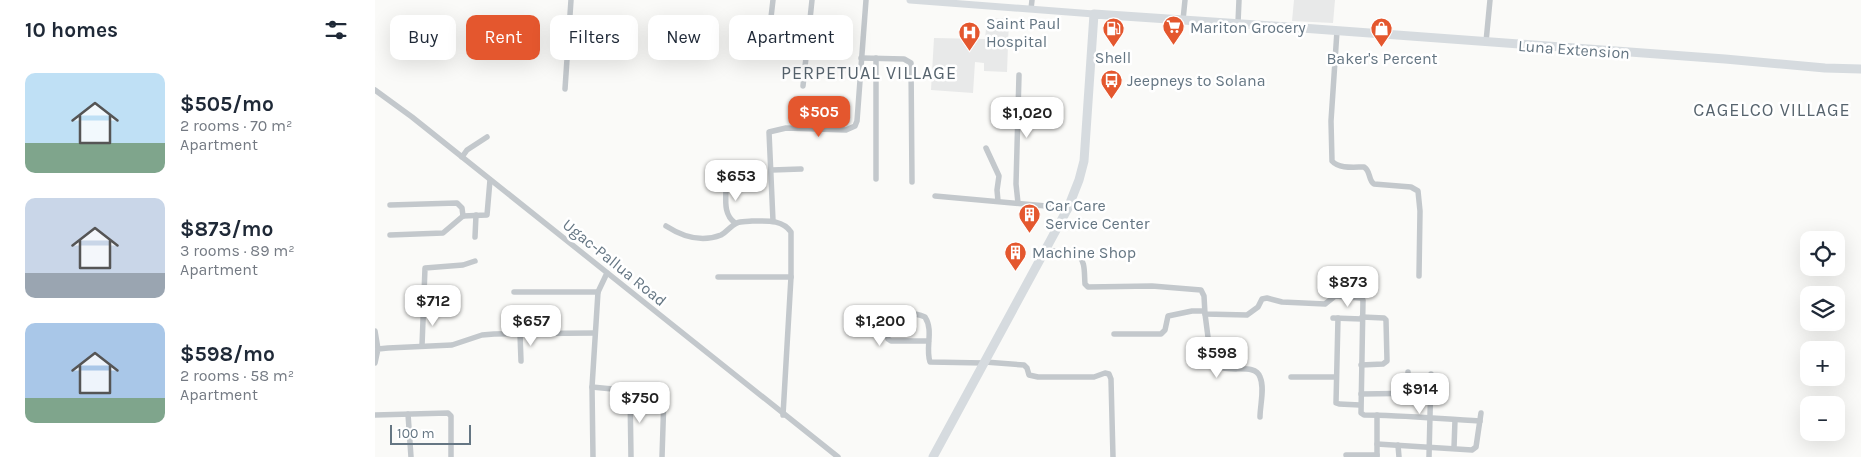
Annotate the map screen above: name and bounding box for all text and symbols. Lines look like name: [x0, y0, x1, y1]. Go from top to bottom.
place label: Saint Paul Hospital: [986, 14, 1061, 51]
chip: Buy: [390, 15, 456, 60]
chip: Rent: [466, 15, 540, 60]
chip: Filters: [550, 15, 638, 60]
chip: New: [648, 15, 719, 60]
chip: Apartment: [729, 15, 853, 60]
supermarket icon: Mariton Grocery: [1162, 15, 1186, 46]
icon: filters: [322, 16, 350, 44]
fuel station icon: Shell: [1101, 16, 1125, 47]
shop icon: Baker's Percent: [1370, 17, 1394, 48]
text: 10 homes: [25, 18, 118, 42]
place label: Mariton Grocery: [1190, 18, 1306, 37]
hospital icon: Saint Paul Hospital: [958, 20, 982, 51]
street label: Luna Extension: [1517, 36, 1631, 63]
place label: Shell: [1095, 48, 1131, 67]
place label: Baker's Percent: [1326, 49, 1438, 68]
district label: PERPETUAL VILLAGE: [781, 62, 957, 84]
bus stop icon: Jeepneys to Solana: [1099, 68, 1123, 99]
place label: Jeepneys to Solana: [1127, 71, 1266, 90]
text: $505/mo: [180, 92, 274, 116]
icon: home: [65, 93, 125, 153]
pin: $505: [789, 96, 849, 138]
pin: $1,020: [986, 96, 1068, 139]
district label: CAGELCO VILLAGE: [1693, 99, 1851, 121]
text: $505: [799, 102, 839, 121]
text: $1,020: [1002, 103, 1052, 122]
text: 2 rooms · 70 m²: [180, 116, 292, 135]
text: Apartment: [180, 135, 258, 154]
pin: $653: [706, 160, 766, 202]
text: $653: [716, 166, 756, 185]
place label: Car Care Service Center: [1045, 196, 1150, 233]
building icon: Car Care Service Center: [1017, 202, 1041, 233]
street label: Ugac-Pallua Road: [559, 215, 670, 310]
text: $873/mo: [180, 217, 273, 241]
icon: home: [65, 218, 125, 278]
map controls: [1800, 231, 1845, 441]
button: locate: [1800, 231, 1845, 276]
building icon: Machine Shop: [1004, 240, 1028, 271]
text: 3 rooms · 89 m²: [180, 241, 295, 260]
place label: Machine Shop: [1032, 243, 1136, 262]
text: Apartment: [180, 260, 258, 279]
pin: $873: [1318, 266, 1378, 308]
text: $873: [1328, 272, 1368, 291]
pin: $712: [403, 284, 463, 327]
button: layers: [1800, 286, 1845, 331]
text: $712: [416, 291, 450, 310]
pin: $657: [501, 304, 561, 347]
pin: $1,200: [839, 304, 921, 347]
text: $657: [512, 311, 550, 330]
text: $1,200: [855, 311, 905, 330]
pin: $598: [1187, 336, 1247, 379]
button: +: [1800, 341, 1845, 386]
text: $598/mo: [180, 342, 275, 366]
icon: home: [65, 343, 125, 403]
text: $598: [1197, 343, 1237, 362]
text: 2 rooms · 58 m²: [180, 366, 294, 385]
pin: $914: [1390, 372, 1450, 415]
text: $914: [1402, 379, 1438, 398]
pin: $750: [610, 382, 670, 424]
text: Apartment: [180, 385, 258, 404]
text: $750: [621, 388, 659, 407]
button: −: [1800, 396, 1845, 441]
scale bar: [390, 422, 471, 445]
text: 100 m: [397, 425, 435, 442]

